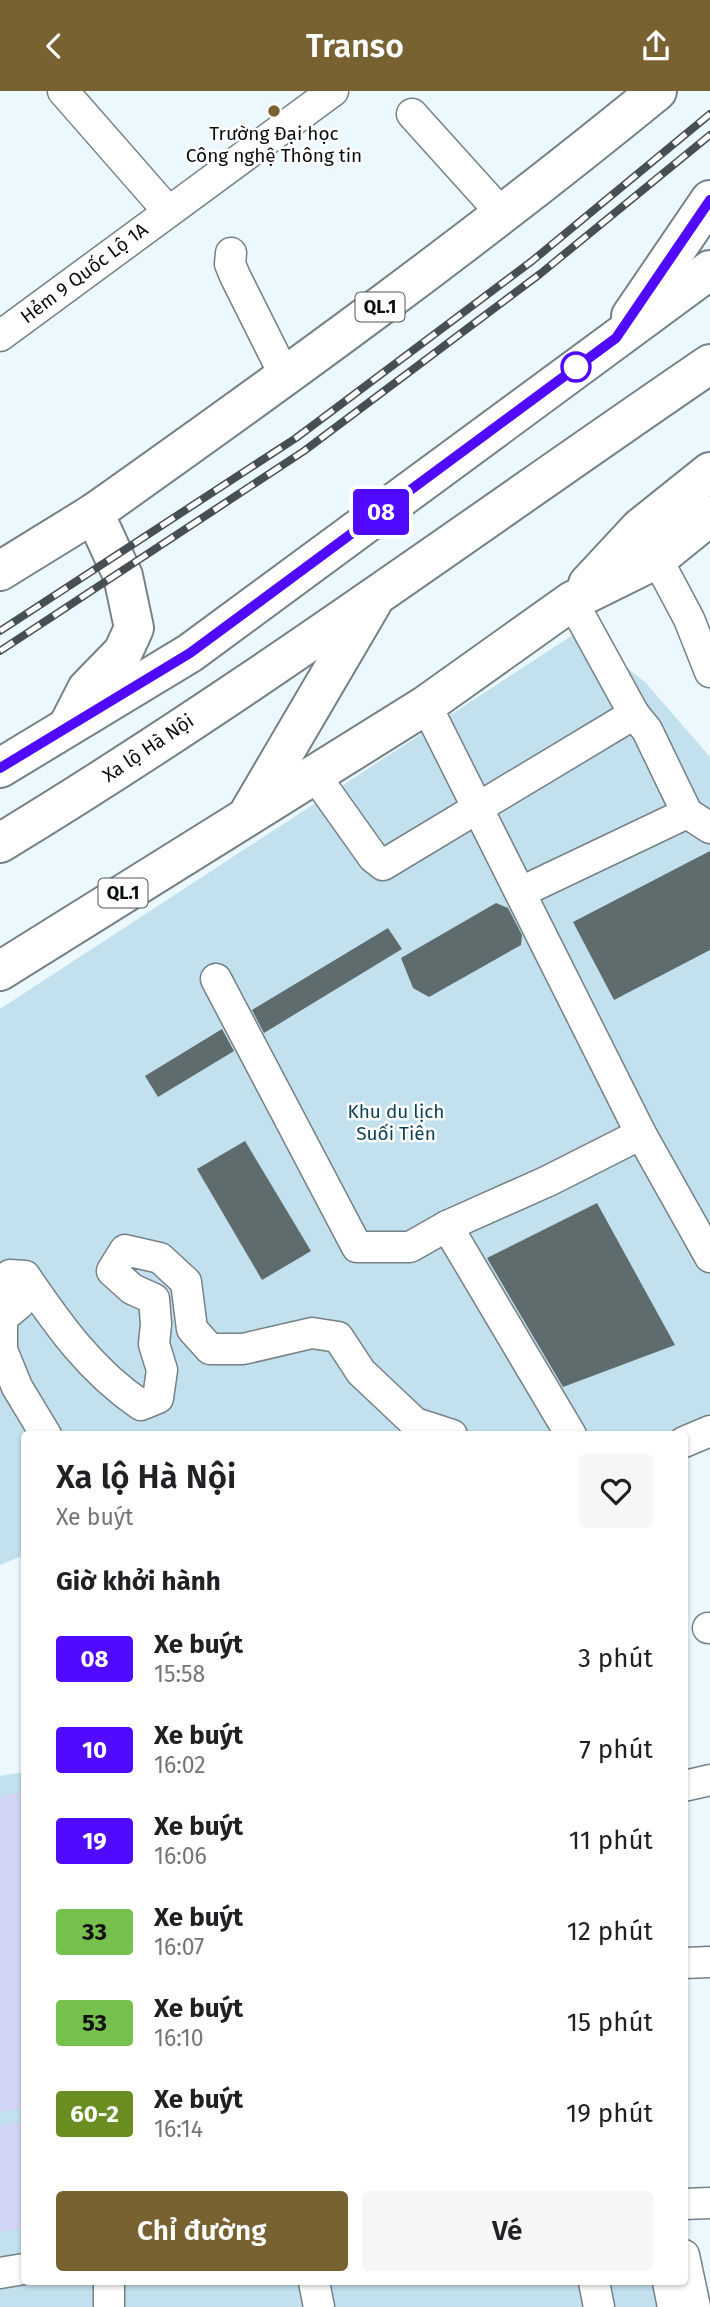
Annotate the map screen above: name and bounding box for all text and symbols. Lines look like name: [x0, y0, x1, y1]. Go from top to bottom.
icon: back: [35, 27, 73, 65]
text: Transo: [306, 27, 404, 65]
icon: share: [637, 27, 675, 65]
marker: Trường Đại học Công nghệ Thông tin: [266, 103, 282, 119]
place label: Trường Đại học Công nghệ Thông tin: [186, 122, 362, 167]
street label: Hẻm 9 Quốc Lộ 1A: [16, 218, 152, 328]
road number: QL.1: [356, 293, 404, 321]
unlabelled marker: [561, 352, 591, 382]
line badge: 08: [350, 489, 412, 535]
text: 08: [367, 498, 395, 526]
street label: Xa lộ Hà Nội: [98, 709, 198, 787]
road number: QL.1: [99, 879, 148, 907]
park label: Khu du lịch Suối Tiên: [347, 1100, 445, 1145]
button: heart: [579, 1454, 653, 1528]
text: Xa lộ Hà Nội: [56, 1457, 236, 1497]
text: Xe buýt: [56, 1503, 133, 1531]
text: Giờ khởi hành: [56, 1566, 221, 1597]
text: Xe buýt: [154, 1629, 243, 1660]
text: 3 phút: [578, 1643, 653, 1674]
text: 08: [81, 1645, 108, 1673]
text: 15:58: [154, 1660, 205, 1688]
text: Xe buýt: [154, 1720, 243, 1751]
text: 7 phút: [579, 1734, 653, 1765]
text: 10: [82, 1736, 107, 1764]
text: 16:02: [154, 1751, 206, 1779]
text: Xe buýt: [154, 1811, 243, 1842]
text: 11 phút: [569, 1825, 653, 1856]
text: 19: [82, 1827, 107, 1855]
text: 16:06: [154, 1842, 207, 1870]
text: Xe buýt: [154, 1902, 243, 1933]
text: 12 phút: [567, 1916, 653, 1947]
text: 33: [82, 1918, 107, 1946]
text: 16:07: [154, 1933, 204, 1961]
text: Xe buýt: [154, 1993, 243, 2024]
text: 15 phút: [567, 2007, 653, 2038]
text: 53: [82, 2009, 107, 2037]
text: 16:10: [154, 2024, 204, 2052]
text: Xe buýt: [154, 2084, 243, 2115]
text: 19 phút: [566, 2098, 653, 2129]
text: 60-2: [70, 2100, 119, 2128]
text: 16:14: [154, 2115, 203, 2143]
button: Chỉ đường: [56, 2191, 348, 2271]
button: Vé: [362, 2191, 653, 2271]

